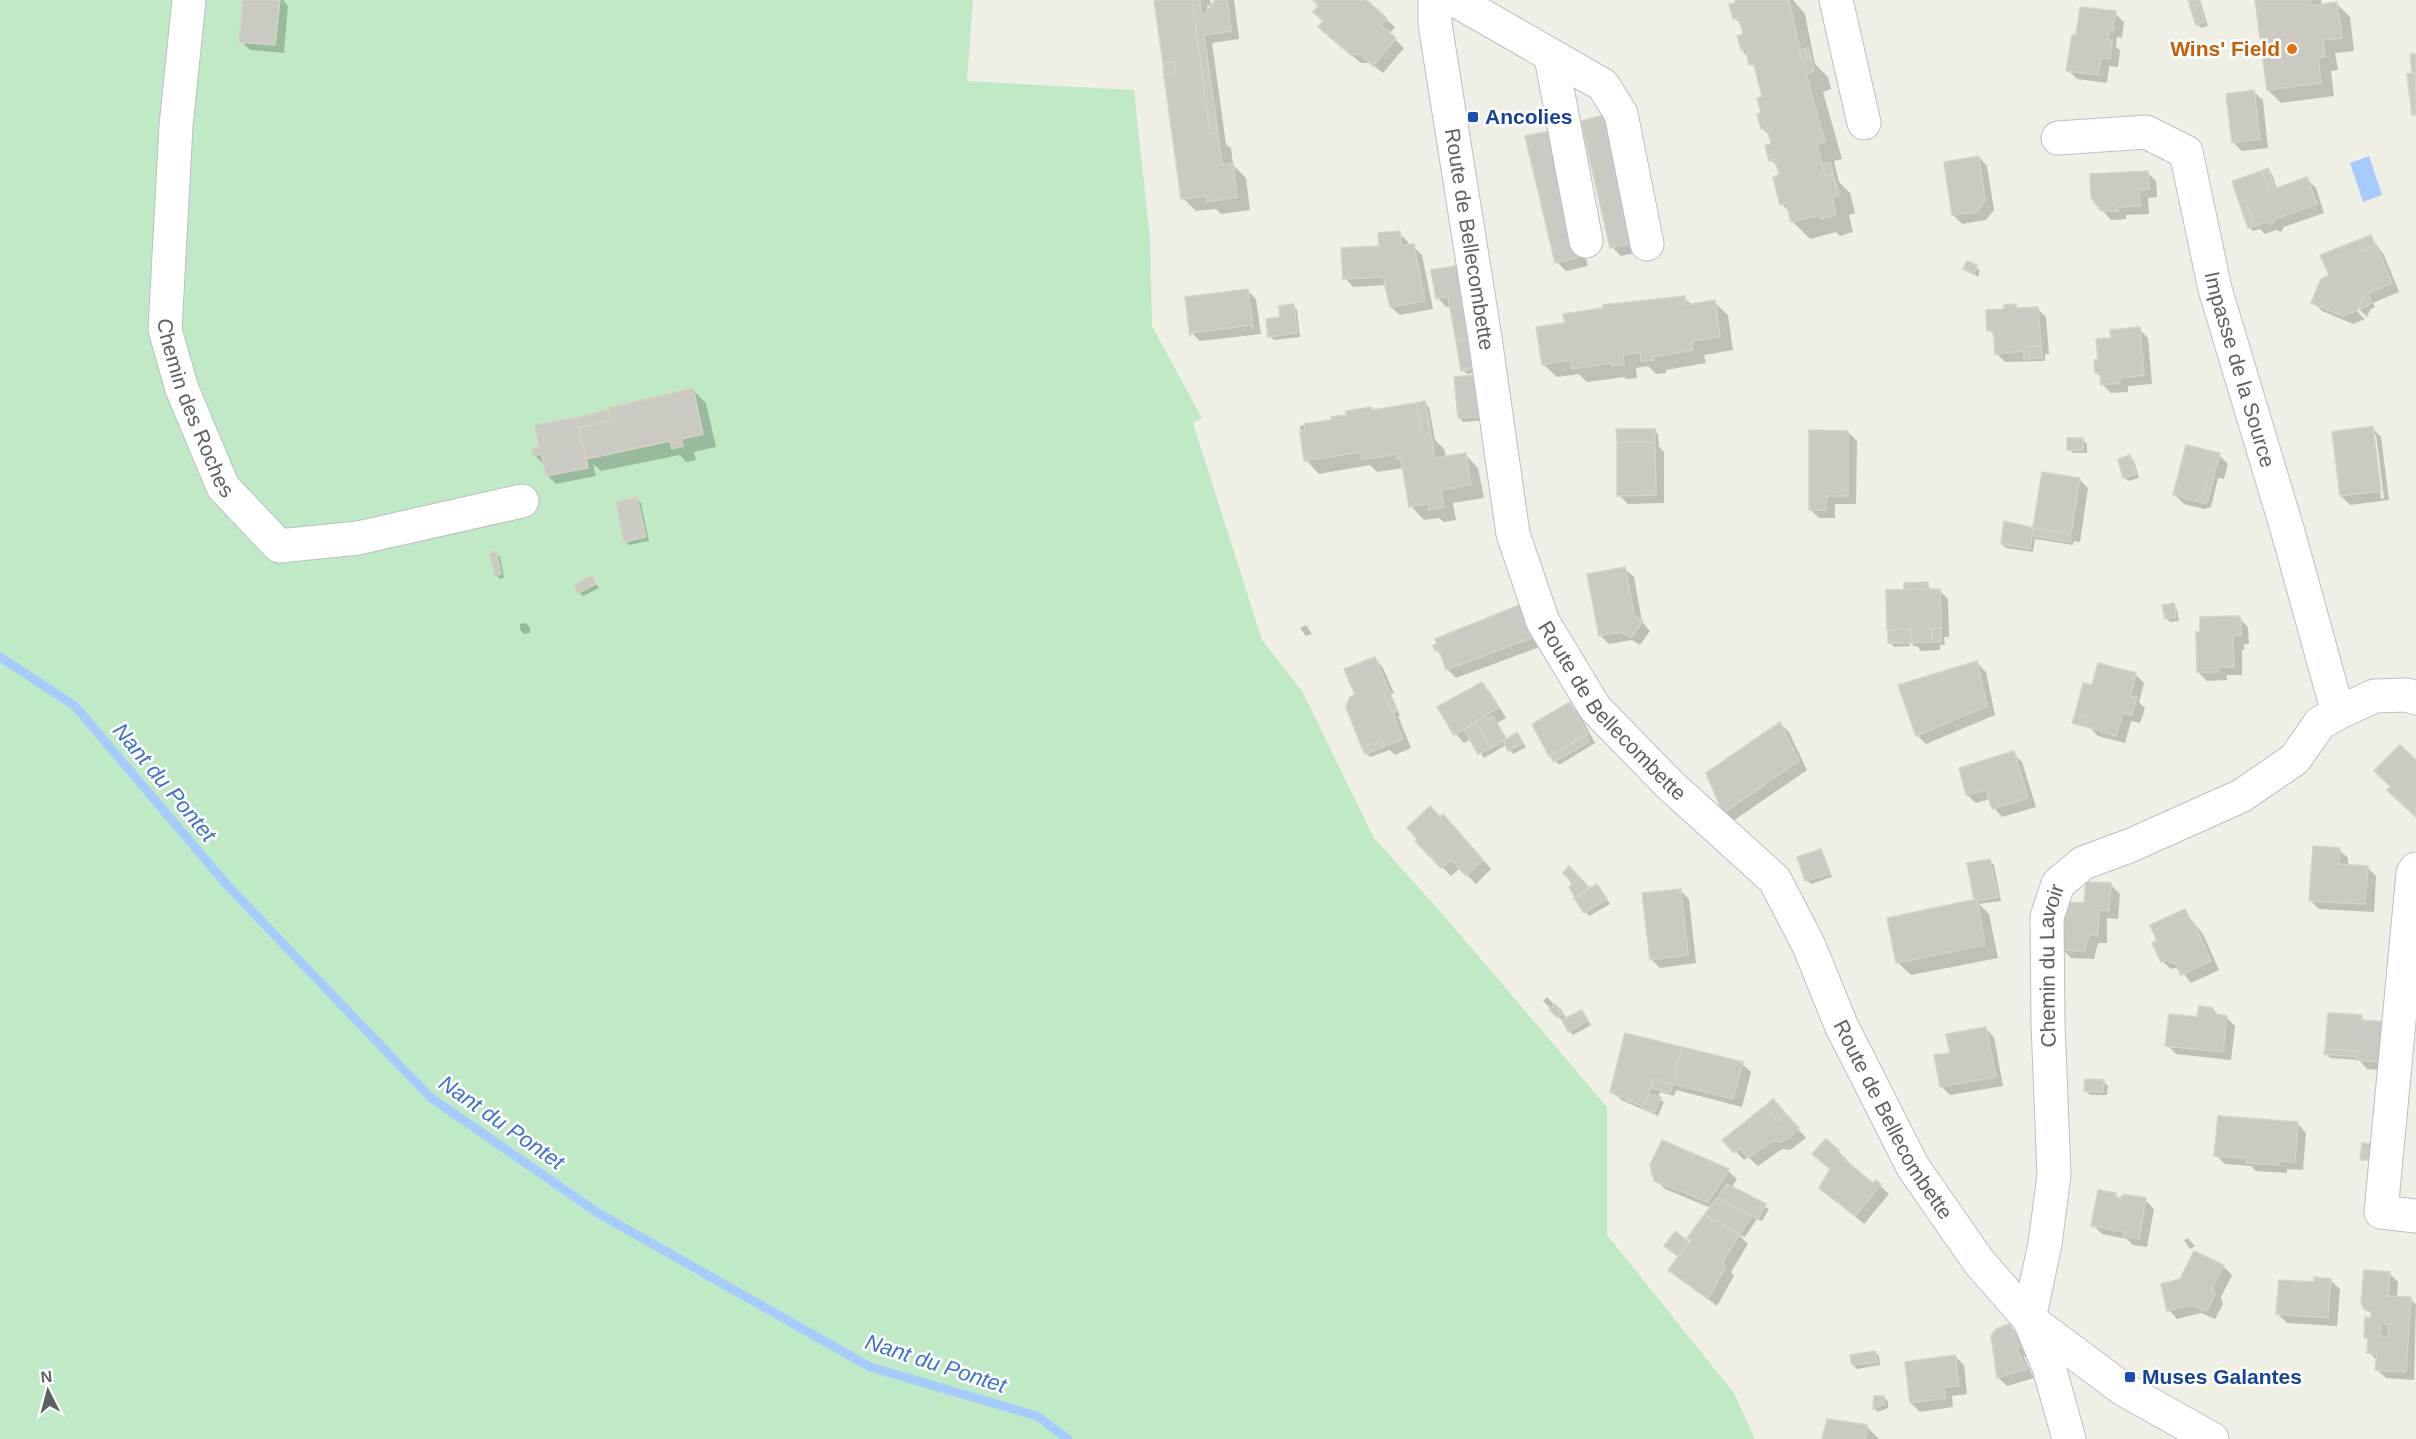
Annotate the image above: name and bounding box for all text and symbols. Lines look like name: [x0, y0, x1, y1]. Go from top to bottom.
place label: Wins' Field: [2170, 37, 2280, 60]
marker: Wins' Field: [2285, 42, 2299, 56]
place label: Ancolies: [1485, 105, 1573, 128]
marker: Ancolies: [1466, 110, 1480, 124]
street label: Route de Bellecombette: [1441, 127, 1499, 352]
street label: Impasse de la Source: [2201, 269, 2280, 470]
street label: Chemin des Roches: [154, 318, 239, 502]
street label: Route de Bellecombette: [1534, 617, 1691, 805]
water label: Nant du Pontet: [108, 718, 222, 847]
street label: Chemin du Lavoir: [2035, 881, 2068, 1048]
street label: Route de Bellecombette: [1829, 1016, 1958, 1223]
water label: Nant du Pontet: [434, 1070, 570, 1175]
water label: Nant du Pontet: [862, 1329, 1010, 1398]
north arrow: [18, 1361, 78, 1421]
place label: Muses Galantes: [2142, 1365, 2302, 1388]
text: N: [40, 1368, 53, 1386]
marker: Muses Galantes: [2123, 1370, 2137, 1384]

